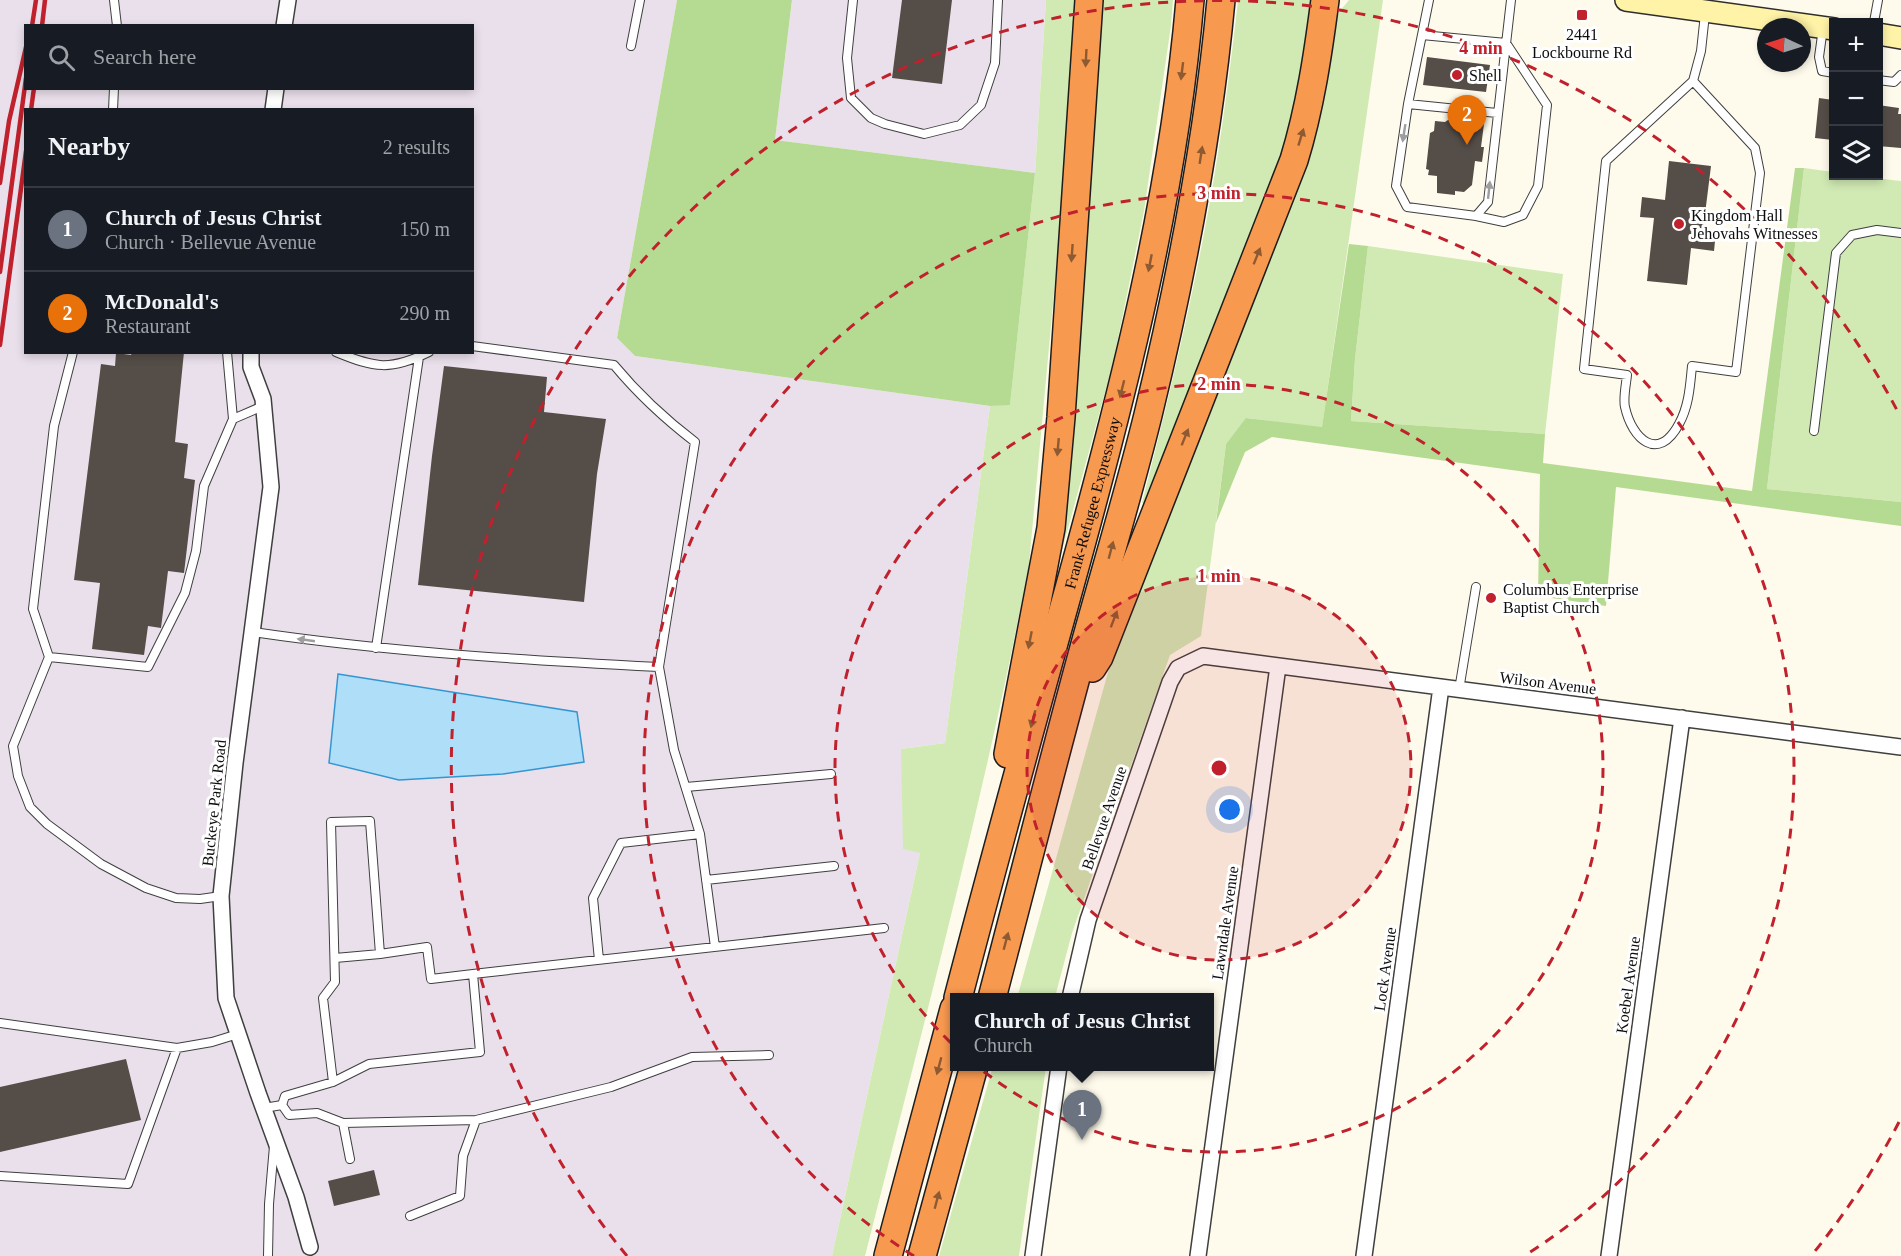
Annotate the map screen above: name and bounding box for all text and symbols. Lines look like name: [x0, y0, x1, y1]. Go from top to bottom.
marker: 2441 Lockbourne Rd: [1575, 8, 1589, 22]
north arrow: [1757, 18, 1811, 72]
map controls: [1829, 18, 1883, 180]
button: +: [1829, 18, 1883, 72]
search box: [24, 24, 474, 90]
place label: 2441 Lockbourne Rd: [1532, 26, 1632, 61]
text: 4 min: [1459, 38, 1503, 58]
icon: search: [45, 41, 78, 74]
text: Search here: [93, 44, 196, 69]
one-way arrow: [1081, 49, 1090, 68]
one-way arrow: [1177, 61, 1186, 80]
place label: Shell: [1469, 67, 1502, 84]
marker: Shell: [1450, 68, 1464, 82]
button: −: [1829, 72, 1883, 126]
pin: 2: [1448, 96, 1486, 145]
one-way arrow: [1399, 124, 1408, 143]
button: layers: [1829, 126, 1883, 180]
one-way arrow: [1297, 128, 1306, 146]
text: Nearby: [48, 132, 130, 161]
text: 2 results: [383, 136, 450, 158]
one-way arrow: [1196, 145, 1205, 164]
one-way arrow: [1484, 180, 1494, 199]
text: 3 min: [1197, 183, 1241, 203]
text: Church of Jesus Christ: [105, 205, 322, 230]
place label: Kingdom Hall Jehovahs Witnesses: [1691, 207, 1818, 242]
marker: Kingdom Hall Jehovahs Witnesses: [1672, 217, 1686, 231]
text: 1: [63, 218, 73, 240]
text: 150 m: [399, 218, 450, 240]
text: Church · Bellevue Avenue: [105, 231, 316, 253]
one-way arrow: [1068, 243, 1077, 262]
one-way arrow: [1252, 246, 1262, 264]
one-way arrow: [1145, 254, 1154, 273]
text: McDonald's: [105, 289, 219, 314]
text: 2: [63, 302, 73, 324]
text: 290 m: [399, 302, 450, 324]
text: Restaurant: [105, 315, 191, 337]
text: 2 min: [1197, 374, 1241, 394]
one-way arrow: [1116, 380, 1126, 398]
street label: Frank-Refugee Expressway: [1061, 415, 1124, 591]
one-way arrow: [1180, 428, 1190, 446]
one-way arrow: [1053, 438, 1063, 457]
one-way arrow: [1107, 541, 1116, 559]
text: 1 min: [1197, 566, 1241, 586]
place label: Columbus Enterprise Baptist Church: [1503, 581, 1639, 617]
marker: Columbus Enterprise Baptist Church: [1484, 591, 1498, 605]
one-way arrow: [1109, 609, 1119, 627]
one-way arrow: [1025, 631, 1034, 650]
one-way arrow: [296, 635, 315, 644]
street label: Wilson Avenue: [1499, 669, 1597, 697]
one-way arrow: [1028, 710, 1037, 728]
street label: Buckeye Park Road: [199, 739, 230, 867]
centre of rings: [1209, 758, 1229, 778]
street label: Bellevue Avenue: [1078, 764, 1130, 872]
your location: [1215, 795, 1244, 824]
street label: Lawndale Avenue: [1209, 865, 1241, 981]
street label: Lock Avenue: [1371, 926, 1399, 1012]
one-way arrow: [1002, 932, 1012, 950]
street label: Koebel Avenue: [1613, 935, 1643, 1035]
popup: [950, 993, 1214, 1071]
text: Church of Jesus Christ: [974, 1008, 1190, 1033]
text: Church: [974, 1034, 1033, 1056]
one-way arrow: [934, 1057, 944, 1075]
pin: 1: [1062, 1090, 1102, 1140]
one-way arrow: [933, 1190, 942, 1208]

